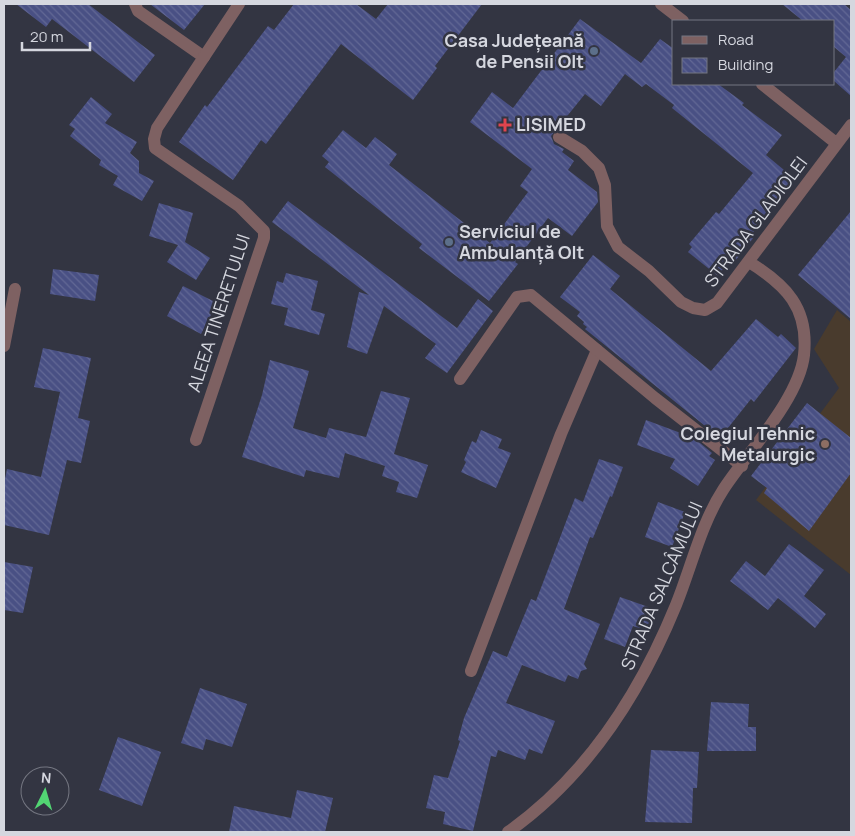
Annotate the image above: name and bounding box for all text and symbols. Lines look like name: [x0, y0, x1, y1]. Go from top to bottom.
scale bar: [22, 20, 90, 52]
legend: [672, 20, 835, 85]
text: 20 m: [30, 26, 63, 47]
place label: Casa Județeană de Pensii Olt: [444, 28, 584, 73]
text: Road: [718, 29, 754, 50]
marker: Casa Județeană de Pensii Olt: [588, 45, 600, 57]
text: Building: [718, 54, 773, 75]
place label: LISIMED: [516, 112, 586, 136]
marker: LISIMED: [498, 118, 512, 132]
street label: STRADA GLADIOLEI: [698, 151, 812, 292]
place label: Serviciul de Ambulanță Olt: [459, 219, 584, 265]
street label: ALEEA TINERETULUI: [181, 231, 255, 395]
marker: Serviciul de Ambulanță Olt: [443, 236, 455, 248]
place label: Colegiul Tehnic Metalurgic: [680, 421, 815, 466]
marker: Colegiul Tehnic Metalurgic: [819, 438, 831, 450]
street label: STRADA SALCÂMULUI: [615, 498, 707, 673]
north arrow: [20, 766, 70, 816]
text: N: [40, 768, 52, 787]

